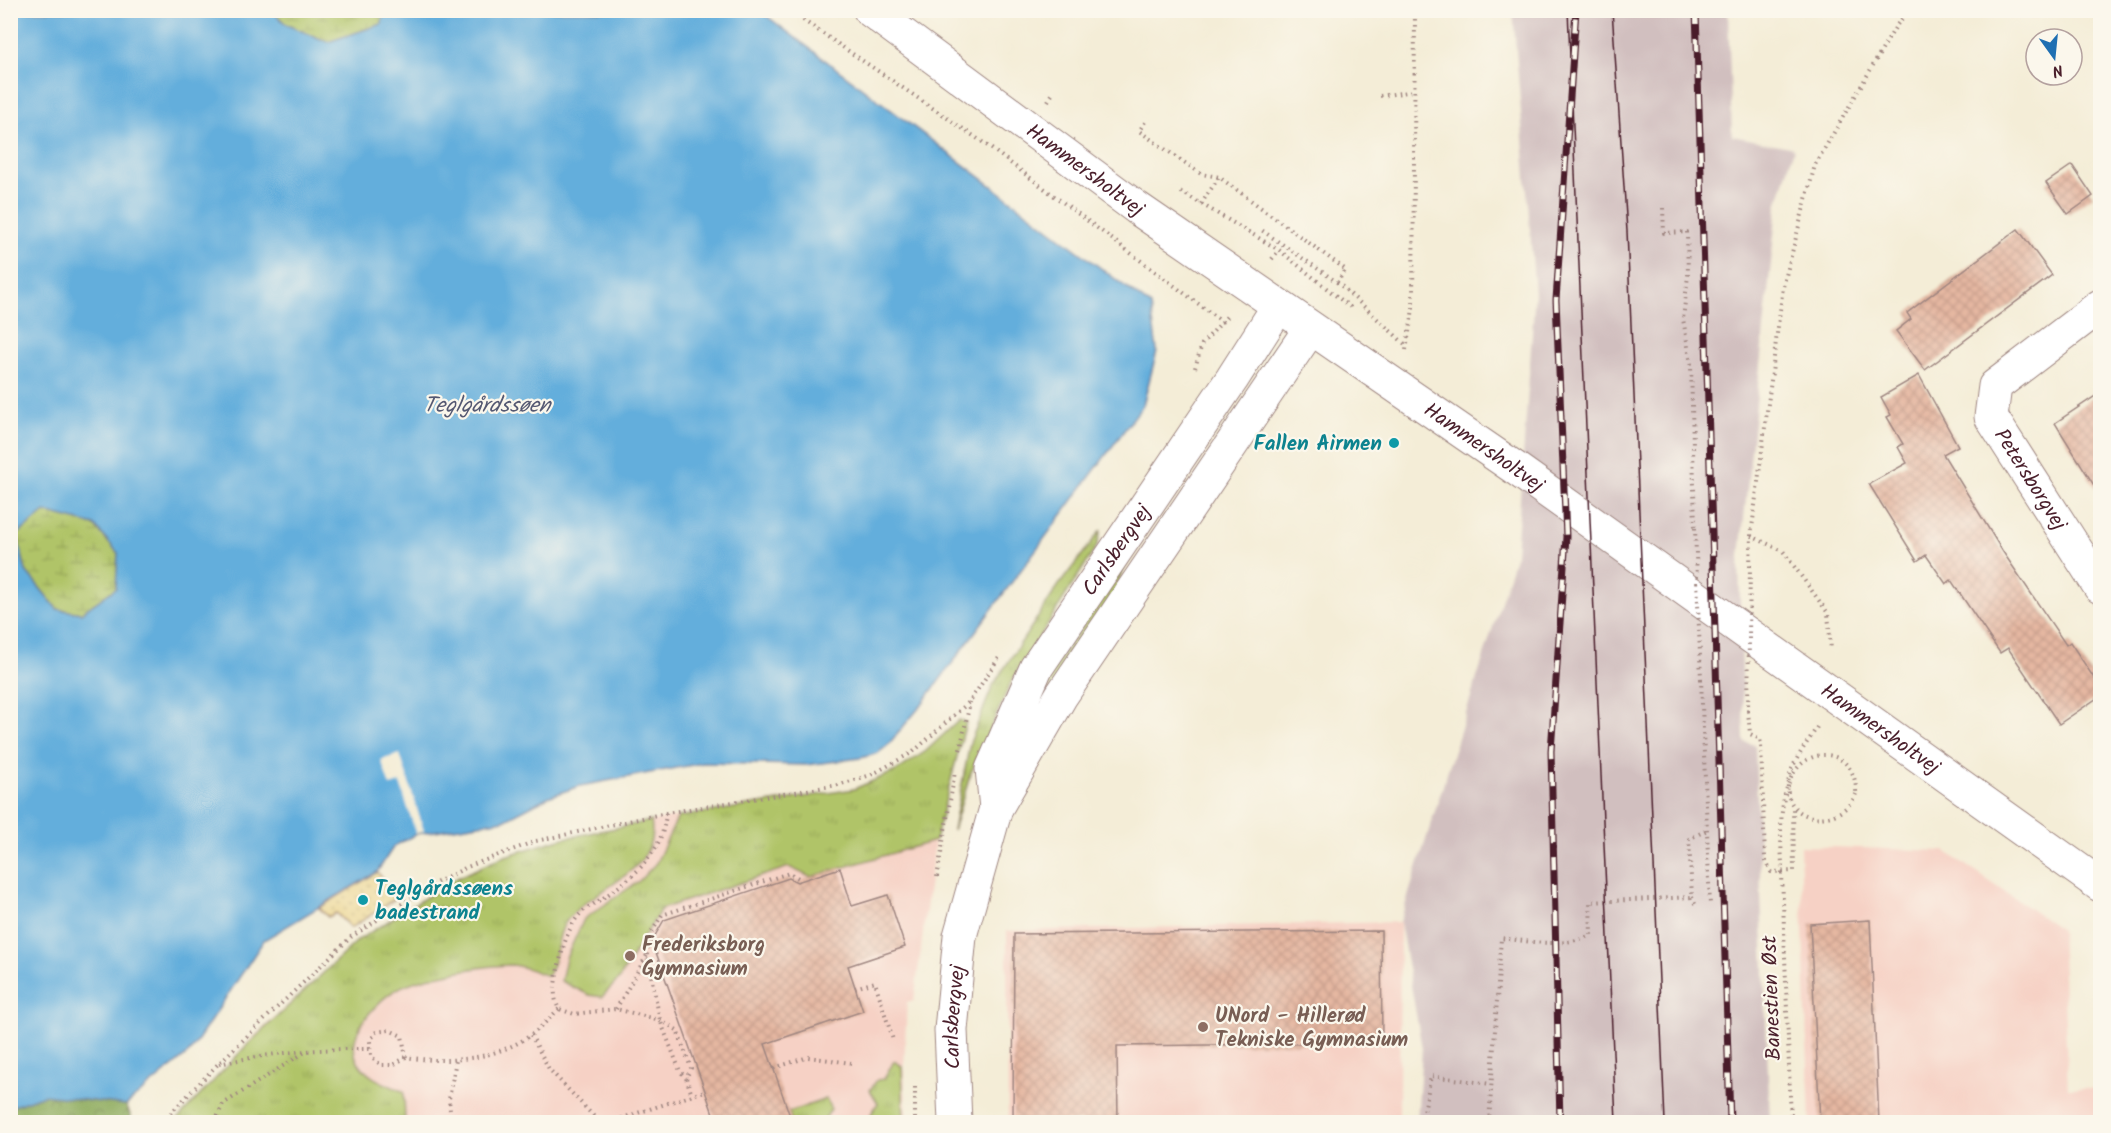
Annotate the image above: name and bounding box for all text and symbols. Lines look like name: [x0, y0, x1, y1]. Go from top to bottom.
north arrow: [2024, 27, 2084, 87]
text: N: [2049, 57, 2066, 83]
street label: Hammersholtvej: [1018, 116, 1151, 227]
water label: Teglgårdssøen: [423, 389, 553, 424]
street label: Hammersholtvej: [1416, 395, 1551, 502]
street label: Petersborgvej: [1984, 422, 2075, 538]
place label: Fallen Airmen: [1253, 428, 1382, 461]
marker: Fallen Airmen: [1387, 436, 1401, 450]
street label: Carlsbergvej: [1074, 498, 1161, 603]
street label: Hammersholtvej: [1813, 676, 1947, 784]
place label: Teglgårdssøens badestrand: [375, 873, 513, 930]
marker: Teglgårdssøens badestrand: [356, 893, 370, 907]
place label: Frederiksborg Gymnasium: [642, 929, 765, 986]
street label: Banestien Øst: [1754, 934, 1791, 1061]
marker: Frederiksborg Gymnasium: [623, 949, 637, 963]
street label: Carlsbergvej: [936, 963, 975, 1070]
place label: UNord - Hillerød Tekniske Gymnasium: [1215, 1000, 1408, 1057]
marker: UNord - Hillerød Tekniske Gymnasium: [1196, 1020, 1210, 1034]

